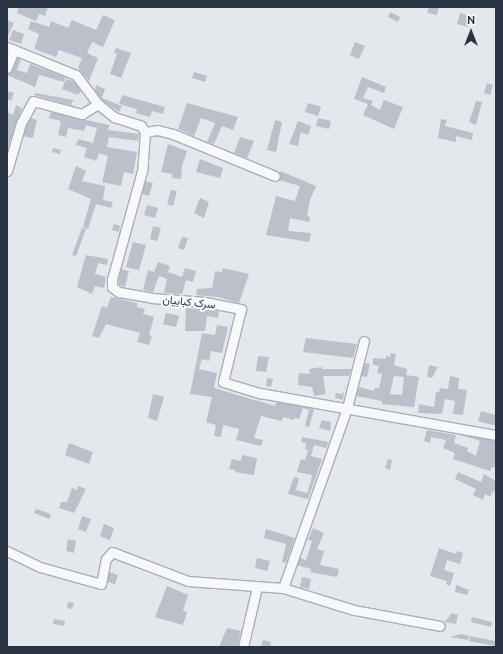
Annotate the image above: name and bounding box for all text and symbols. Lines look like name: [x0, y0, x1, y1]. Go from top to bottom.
north arrow: [451, 12, 491, 52]
text: N: [467, 14, 475, 26]
street label: سرک کبابیان: [162, 293, 216, 311]

